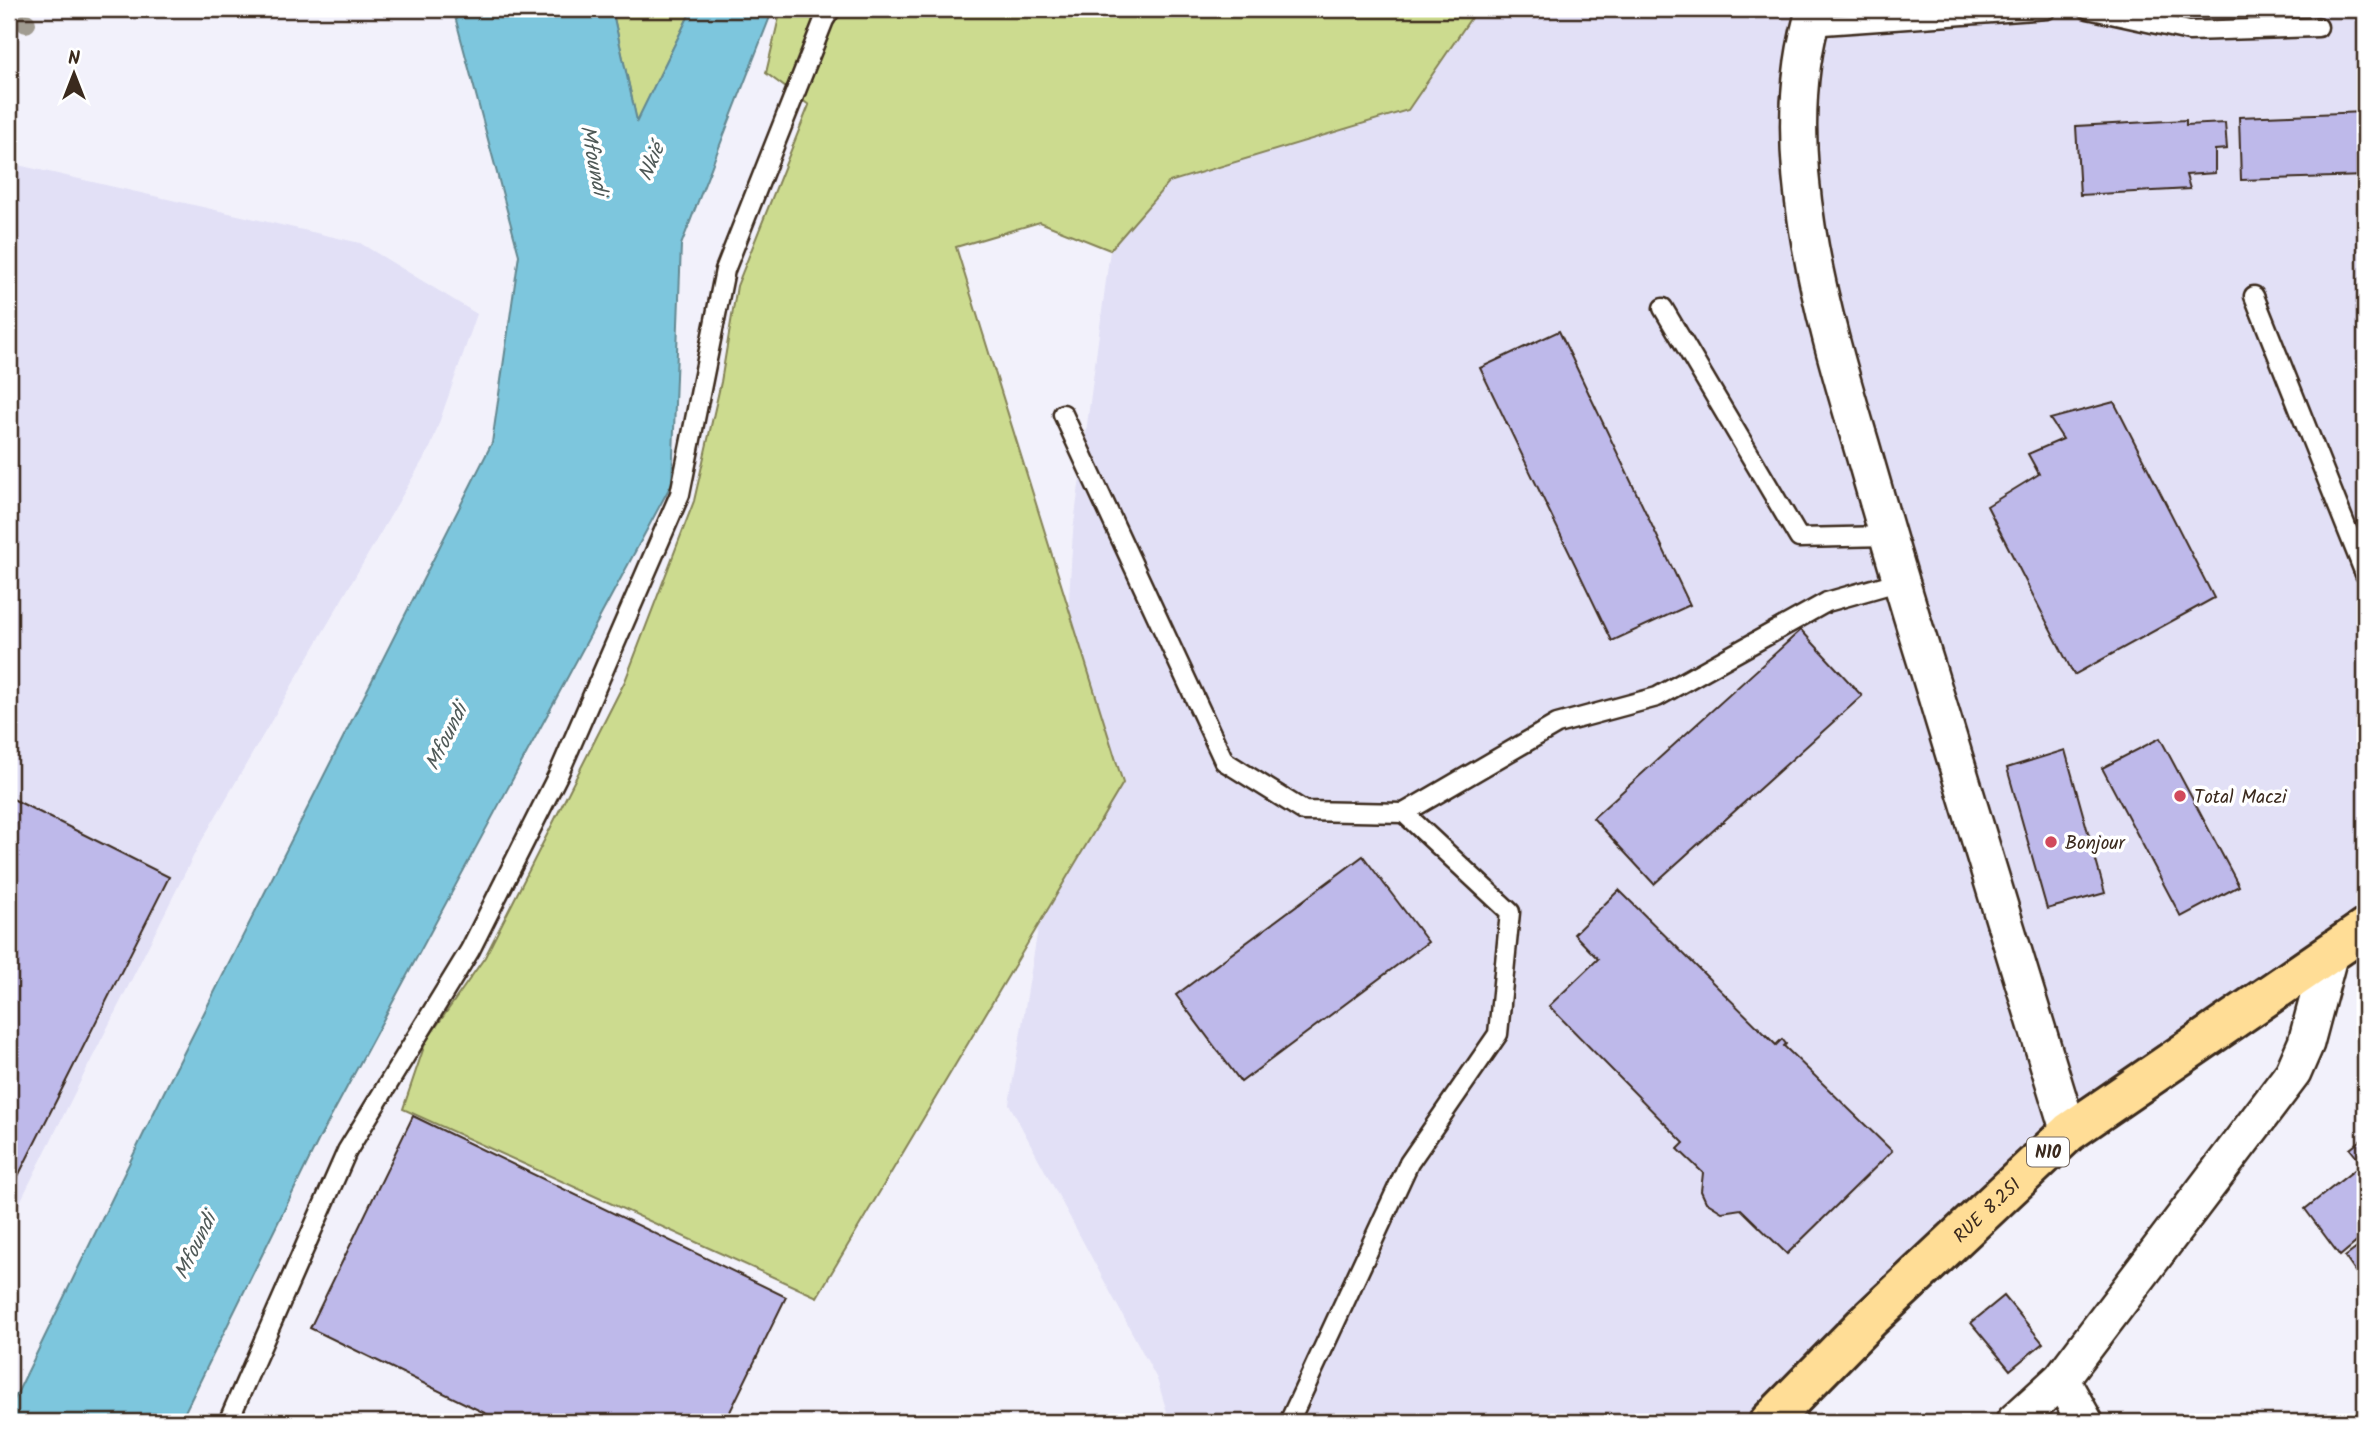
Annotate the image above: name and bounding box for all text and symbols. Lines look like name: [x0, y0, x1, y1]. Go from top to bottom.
north arrow: [38, 38, 108, 108]
text: N: [68, 44, 80, 74]
water label: Mfoundi: [570, 122, 616, 202]
water label: Nkié: [630, 134, 677, 186]
water label: Mfoundi: [417, 695, 479, 777]
place label: Total Maczi: [2194, 783, 2288, 813]
marker: Total Maczi: [2172, 788, 2188, 804]
place label: Bonjour: [2065, 829, 2126, 859]
marker: Bonjour: [2043, 834, 2059, 850]
road number: N10: [2027, 1138, 2069, 1167]
street label: RUE 8.251: [1947, 1171, 2029, 1251]
water label: Mfoundi: [166, 1204, 228, 1286]

